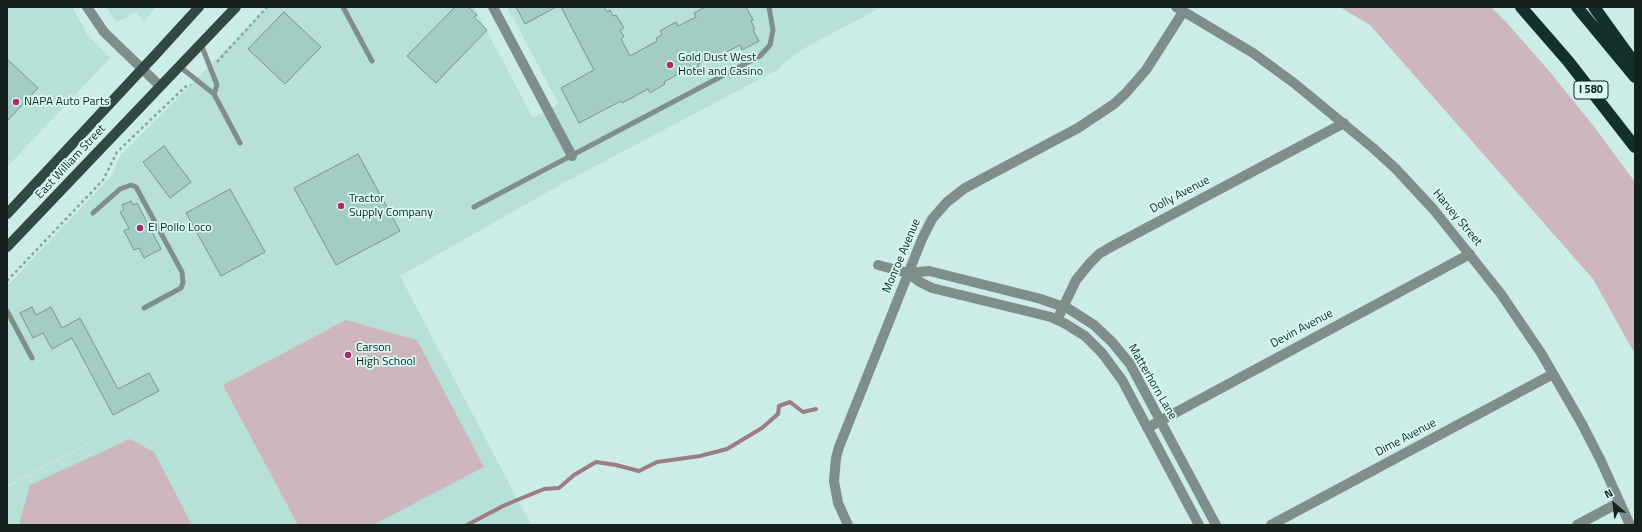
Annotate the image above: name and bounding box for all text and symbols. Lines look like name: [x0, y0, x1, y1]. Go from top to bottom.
place label: Gold Dust West Hotel and Casino: [678, 51, 763, 79]
marker: Gold Dust West Hotel and Casino: [665, 60, 675, 70]
road number: I 580: [1574, 81, 1608, 99]
place label: NAPA Auto Parts: [24, 95, 110, 109]
marker: NAPA Auto Parts: [11, 97, 21, 107]
street label: East William Street: [33, 122, 109, 202]
street label: Dolly Avenue: [1148, 173, 1212, 217]
street label: Harvey Street: [1429, 187, 1485, 249]
place label: Tractor Supply Company: [349, 192, 433, 220]
marker: Tractor Supply Company: [336, 201, 346, 211]
street label: Monroe Avenue: [880, 217, 924, 295]
place label: El Pollo Loco: [148, 221, 211, 235]
marker: El Pollo Loco: [135, 223, 145, 233]
street label: Devin Avenue: [1268, 307, 1336, 351]
place label: Carson High School: [356, 341, 416, 369]
street label: Matterhorn Lane: [1125, 342, 1179, 422]
marker: Carson High School: [343, 350, 353, 360]
street label: Dime Avenue: [1373, 416, 1439, 460]
north arrow: [1594, 484, 1634, 524]
text: N: [1601, 485, 1615, 502]

